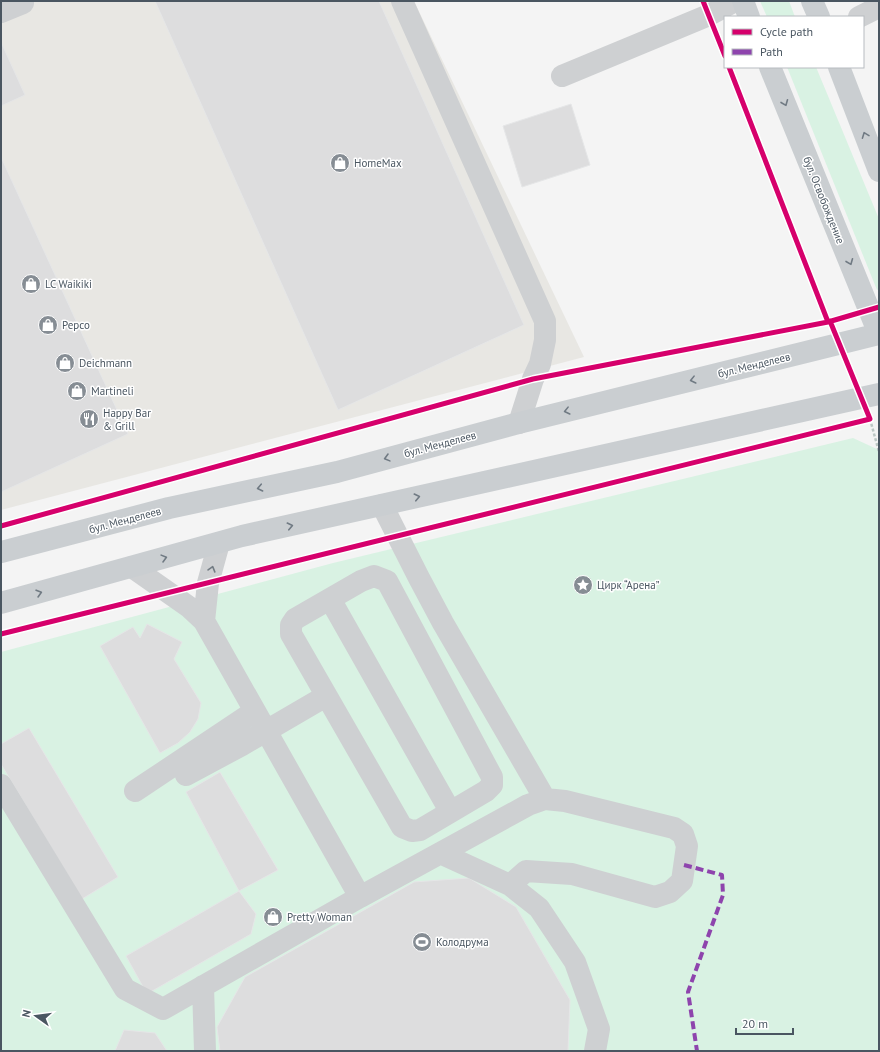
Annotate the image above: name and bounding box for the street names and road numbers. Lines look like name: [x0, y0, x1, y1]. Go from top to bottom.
street label: бул. Освобождение: [800, 154, 848, 246]
street label: бул. Менделеев: [716, 349, 792, 381]
street label: бул. Менделеев: [402, 428, 478, 460]
street label: бул. Менделеев: [87, 504, 163, 536]

